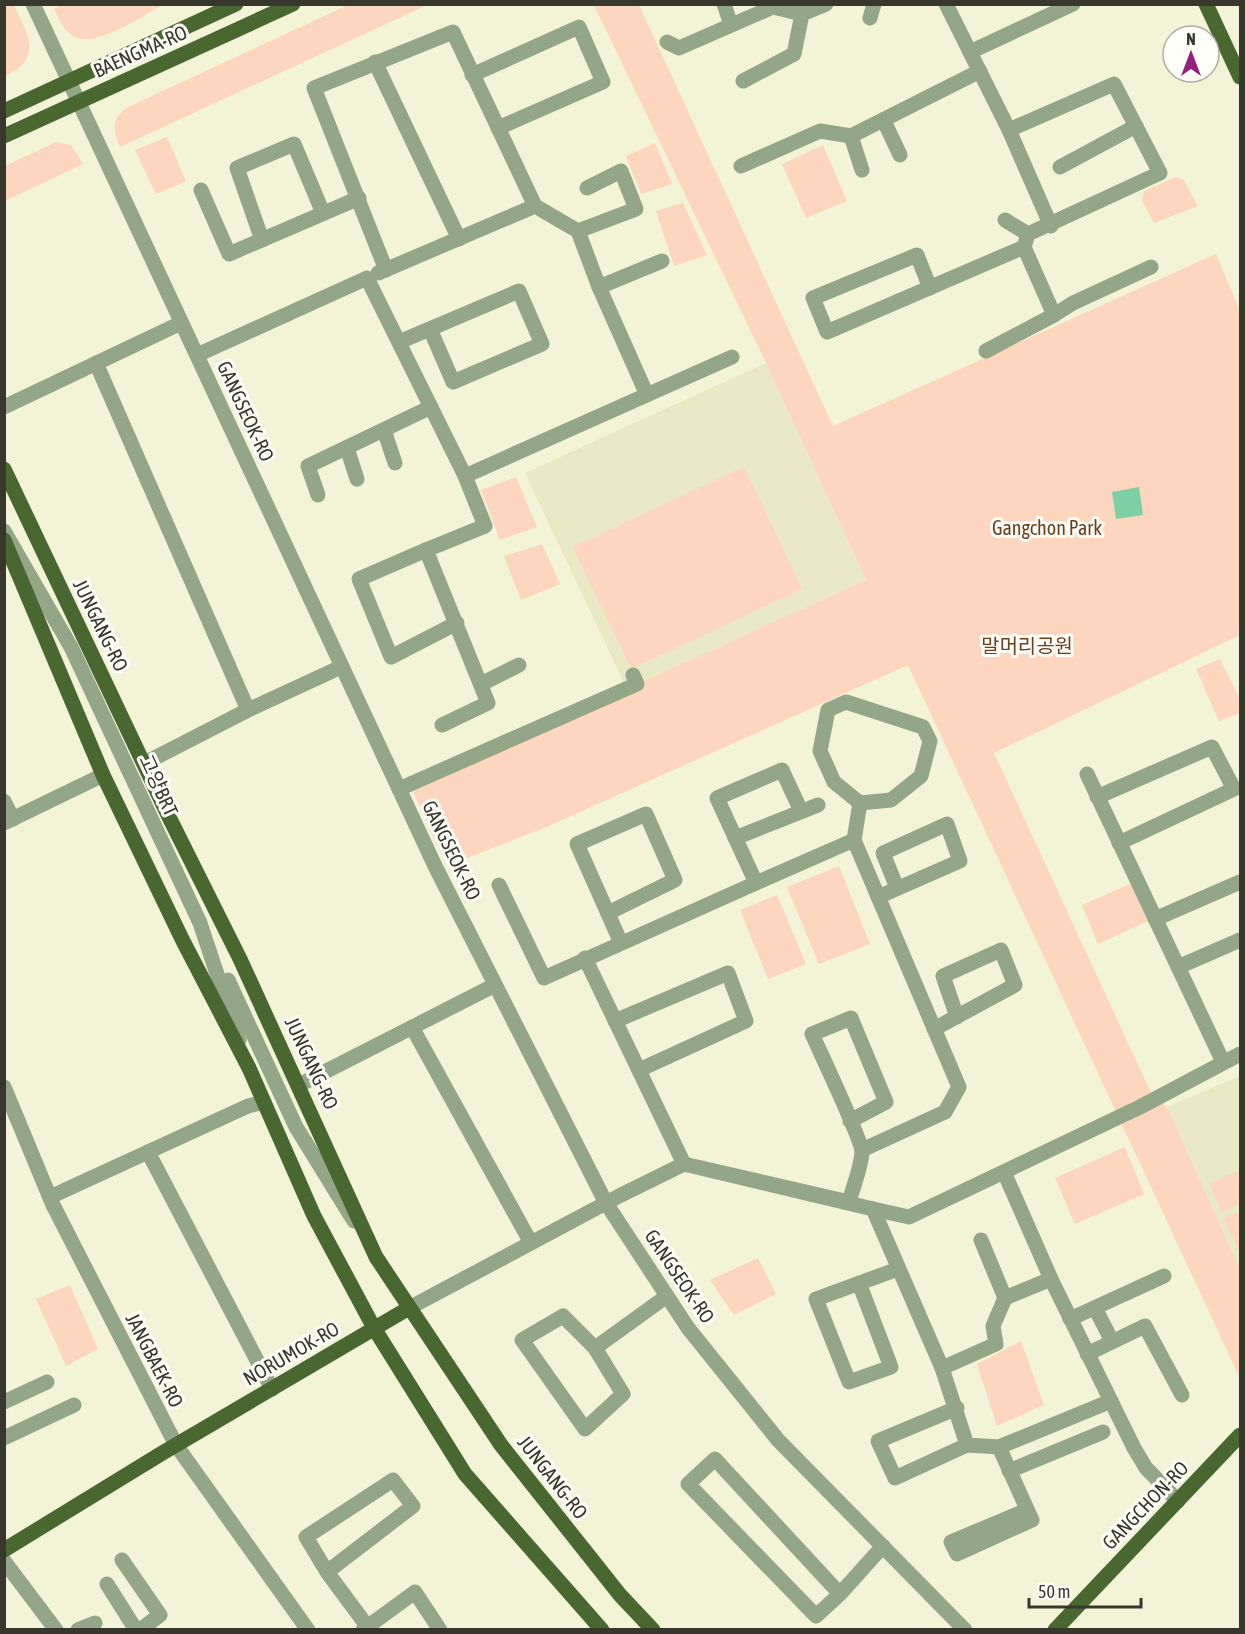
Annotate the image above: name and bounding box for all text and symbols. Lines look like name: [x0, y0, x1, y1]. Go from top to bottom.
street label: BAENGMA-RO: [90, 20, 190, 82]
north arrow: [1161, 24, 1221, 84]
text: N: [1186, 30, 1196, 48]
street label: GANGSEOK-RO: [213, 357, 279, 465]
park label: Gangchon Park: [992, 516, 1102, 539]
street label: JUNGANG-RO: [69, 575, 133, 675]
park label: 말머리공원: [981, 634, 1073, 657]
street label: 고양BRT: [135, 751, 183, 820]
street label: GANGSEOK-RO: [418, 797, 486, 903]
street label: JUNGANG-RO: [281, 1013, 343, 1113]
street label: GANGSEOK-RO: [640, 1225, 720, 1327]
street label: JANGBAEK-RO: [121, 1309, 189, 1411]
street label: NORUMOK-RO: [239, 1316, 343, 1390]
street label: JUNGANG-RO: [513, 1431, 593, 1523]
street label: GANGCHON-RO: [1097, 1456, 1193, 1554]
scale bar: [1029, 1571, 1142, 1609]
text: 50 m: [1038, 1581, 1070, 1602]

